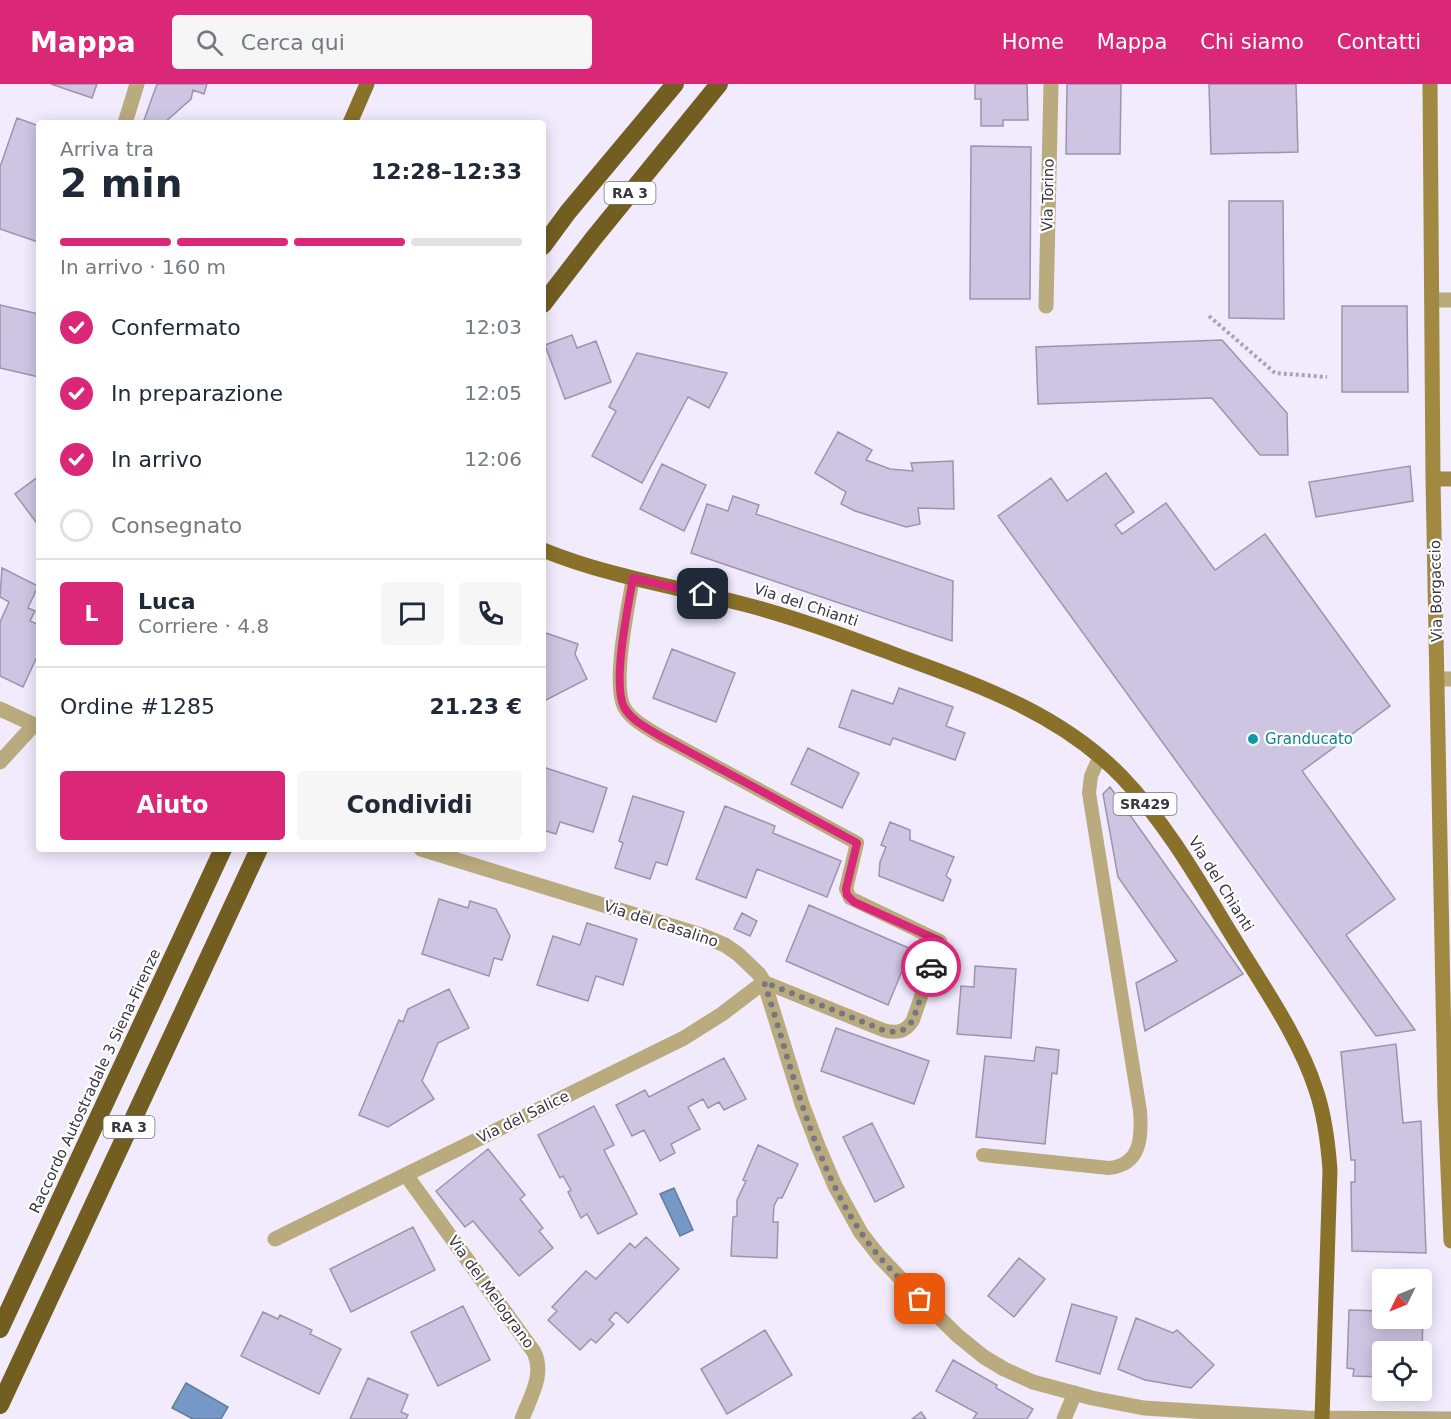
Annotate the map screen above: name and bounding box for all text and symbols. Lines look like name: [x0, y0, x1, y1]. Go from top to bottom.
search box: [172, 15, 592, 69]
text: Mappa: [30, 26, 136, 59]
icon: search: [193, 26, 226, 59]
text: Cerca qui: [241, 30, 345, 55]
text: Home: [1002, 30, 1064, 54]
text: Mappa: [1097, 30, 1167, 54]
text: Chi siamo: [1200, 30, 1304, 54]
text: Contatti: [1337, 30, 1421, 54]
text: Arriva tra: [60, 137, 154, 161]
street label: Via Torino: [1038, 158, 1058, 232]
text: 12:28–12:33: [371, 159, 522, 184]
text: 2 min: [60, 161, 182, 206]
road number: RA 3: [604, 182, 656, 204]
text: In arrivo · 160 m: [60, 255, 226, 279]
icon: check: [60, 311, 93, 344]
text: Confermato: [111, 315, 241, 340]
text: 12:03: [464, 315, 522, 339]
icon: check: [60, 377, 93, 410]
text: In preparazione: [111, 381, 283, 406]
text: 12:05: [464, 381, 522, 405]
icon: check: [60, 443, 93, 476]
text: In arrivo: [111, 447, 202, 472]
text: 12:06: [464, 447, 522, 471]
text: Consegnato: [111, 513, 242, 538]
street label: Via Borgaccio: [1426, 540, 1446, 642]
pin: [677, 568, 728, 619]
icon: home: [686, 577, 719, 610]
street label: Via del Chianti: [752, 580, 860, 630]
button: chat: [381, 582, 444, 645]
button: phone: [459, 582, 522, 645]
text: Luca: [138, 589, 196, 614]
text: L: [84, 601, 99, 626]
text: Corriere · 4.8: [138, 614, 269, 638]
text: Ordine #1285: [60, 694, 215, 719]
text: 21.23 €: [429, 694, 522, 719]
place label: Granducato: [1265, 730, 1353, 748]
marker: Granducato: [1246, 732, 1260, 746]
button: Aiuto: [60, 771, 285, 840]
button: Condividi: [297, 771, 522, 840]
road number: SR429: [1114, 793, 1176, 815]
street label: Via del Chianti: [1185, 833, 1257, 935]
street label: Via del Casalino: [601, 897, 721, 951]
courier: [901, 937, 961, 997]
street label: Raccordo Autostradale 3 Siena-Firenze: [26, 946, 164, 1216]
icon: car: [915, 951, 948, 984]
street label: Via del Salice: [474, 1087, 572, 1147]
road number: RA 3: [104, 1116, 154, 1138]
street label: Via del Melograno: [444, 1232, 538, 1352]
north arrow: [1372, 1269, 1432, 1329]
map controls: [1372, 1269, 1432, 1401]
pin: [894, 1273, 945, 1324]
icon: bag: [903, 1282, 936, 1315]
button: locate: [1372, 1341, 1432, 1401]

